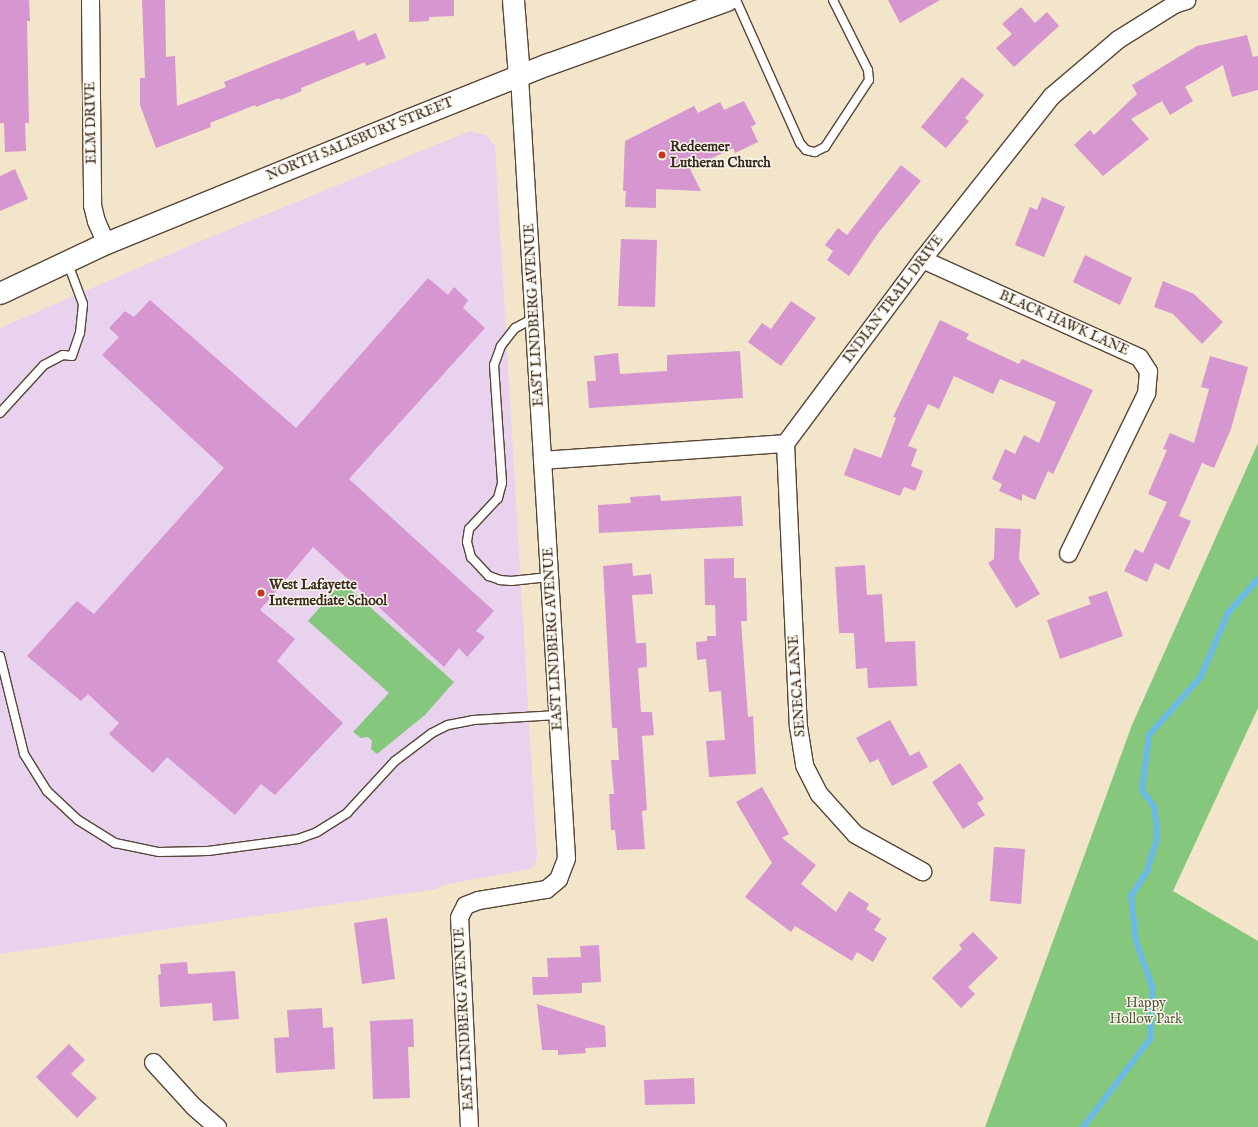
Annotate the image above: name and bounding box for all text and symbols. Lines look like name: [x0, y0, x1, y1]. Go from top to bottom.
street label: ELM DRIVE: [82, 82, 100, 164]
street label: NORTH SALISBURY STREET: [264, 94, 456, 184]
place label: Redeemer Lutheran Church: [670, 139, 771, 172]
marker: Redeemer Lutheran Church: [657, 150, 667, 160]
street label: EAST LINDBERG AVENUE: [521, 223, 547, 407]
street label: INDIAN TRAIL DRIVE: [839, 232, 947, 366]
street label: BLACK HAWK LANE: [996, 287, 1132, 359]
street label: EAST LINDBERG AVENUE: [540, 547, 566, 731]
place label: West Lafayette Intermediate School: [269, 577, 387, 610]
marker: West Lafayette Intermediate School: [256, 588, 266, 598]
street label: SENECA LANE: [785, 634, 809, 738]
street label: EAST LINDBERG AVENUE: [451, 927, 477, 1111]
park label: Happy Hollow Park: [1109, 995, 1183, 1028]

